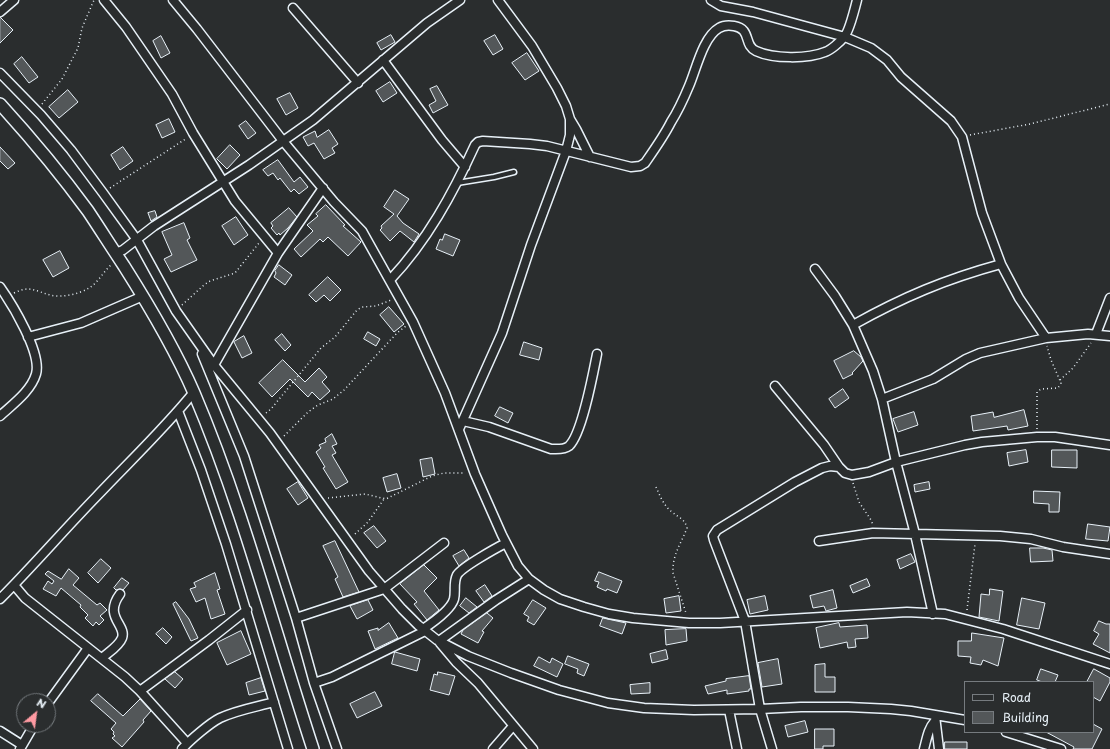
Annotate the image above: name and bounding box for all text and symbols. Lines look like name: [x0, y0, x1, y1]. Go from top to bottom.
legend: [964, 681, 1094, 733]
text: Road: [1002, 688, 1031, 706]
north arrow: [16, 693, 56, 733]
text: N: [34, 693, 50, 712]
text: Building: [1002, 708, 1049, 726]

